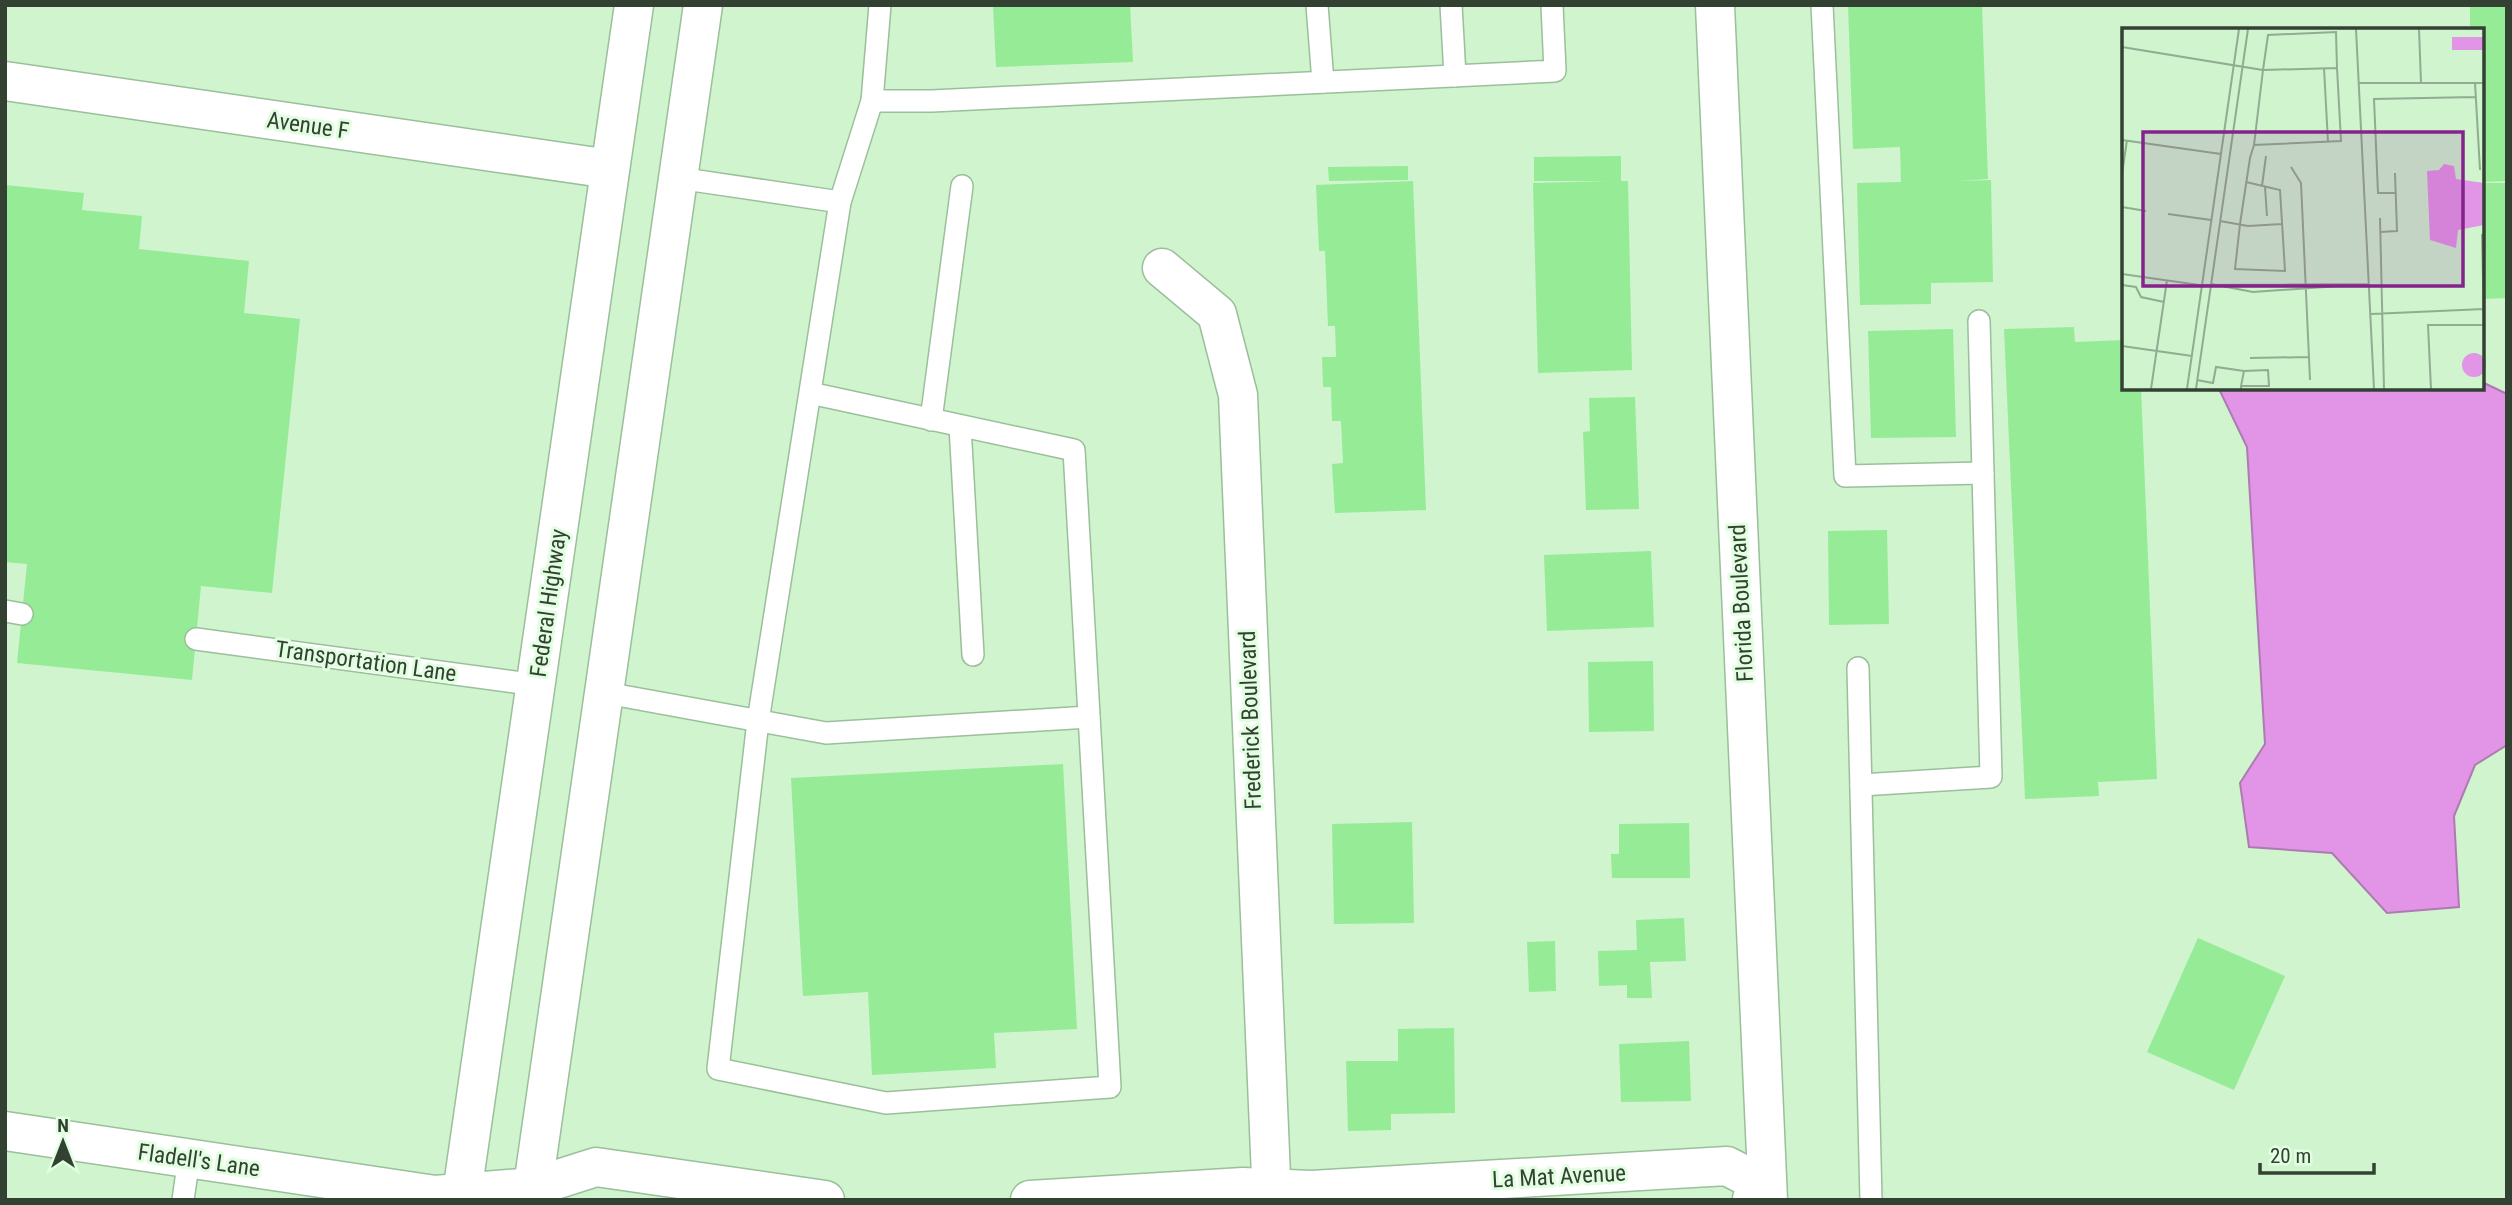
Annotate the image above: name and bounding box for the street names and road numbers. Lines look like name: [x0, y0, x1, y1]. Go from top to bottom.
street label: Avenue F: [265, 106, 351, 145]
street label: Florida Boulevard: [1724, 523, 1759, 683]
street label: Federal Highway: [525, 527, 572, 679]
street label: Frederick Boulevard: [1234, 630, 1267, 810]
street label: Transportation Lane: [274, 635, 458, 688]
street label: Fladell's Lane: [136, 1139, 262, 1182]
street label: La Mat Avenue: [1491, 1160, 1627, 1193]

